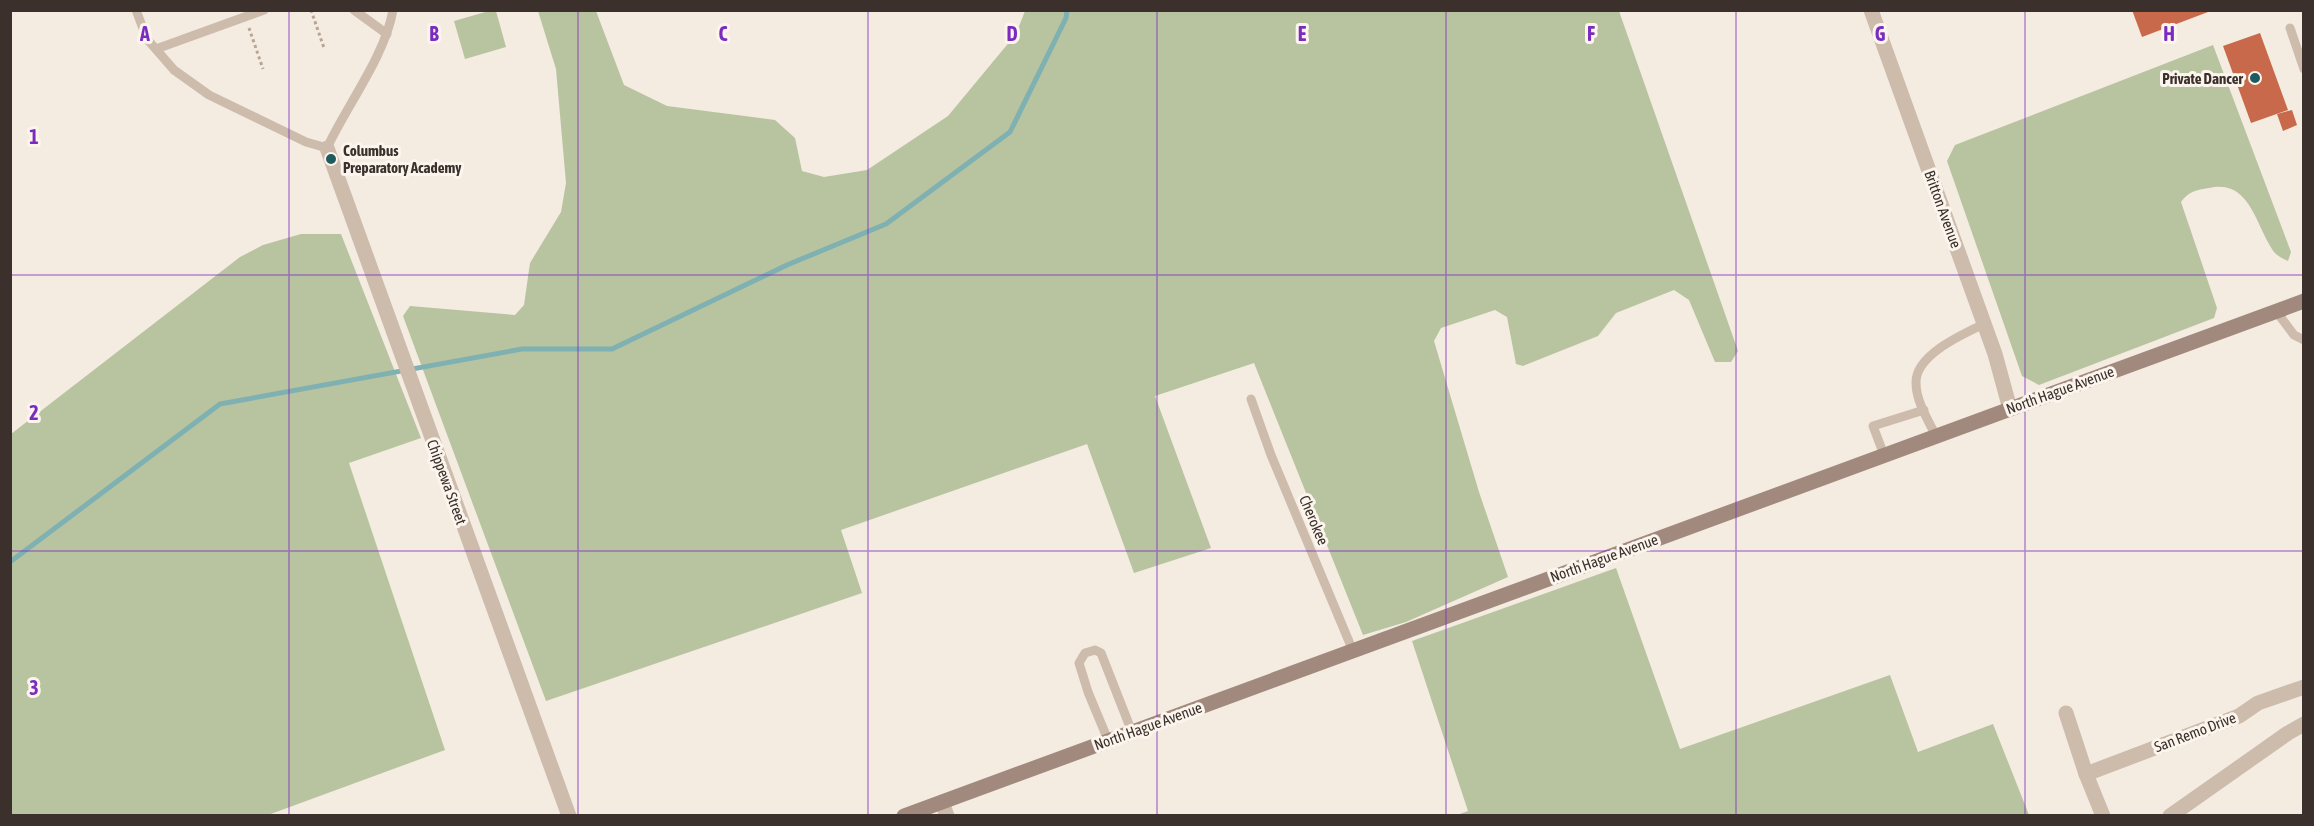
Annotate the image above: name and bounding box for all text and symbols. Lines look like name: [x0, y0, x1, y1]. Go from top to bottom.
text: A: [139, 22, 150, 45]
text: B: [429, 22, 439, 45]
text: C: [719, 22, 728, 45]
text: D: [1006, 22, 1018, 45]
text: E: [1298, 22, 1307, 45]
text: F: [1587, 22, 1595, 45]
text: G: [1875, 22, 1886, 45]
text: H: [2163, 22, 2175, 45]
place label: Private Dancer: [2162, 70, 2244, 87]
marker: Private Dancer: [2248, 71, 2262, 85]
text: 1: [29, 125, 39, 148]
place label: Columbus Preparatory Academy: [343, 142, 462, 176]
marker: Columbus Preparatory Academy: [324, 152, 338, 166]
street label: Britton Avenue: [1921, 168, 1965, 250]
street label: North Hague Avenue: [2004, 363, 2116, 417]
text: 2: [29, 401, 39, 424]
street label: Chippewa Street: [424, 437, 470, 527]
street label: Cherokee: [1296, 493, 1332, 548]
street label: North Hague Avenue: [1548, 531, 1660, 585]
text: 3: [29, 676, 39, 699]
street label: North Hague Avenue: [1092, 699, 1204, 753]
street label: San Remo Drive: [2152, 709, 2238, 755]

